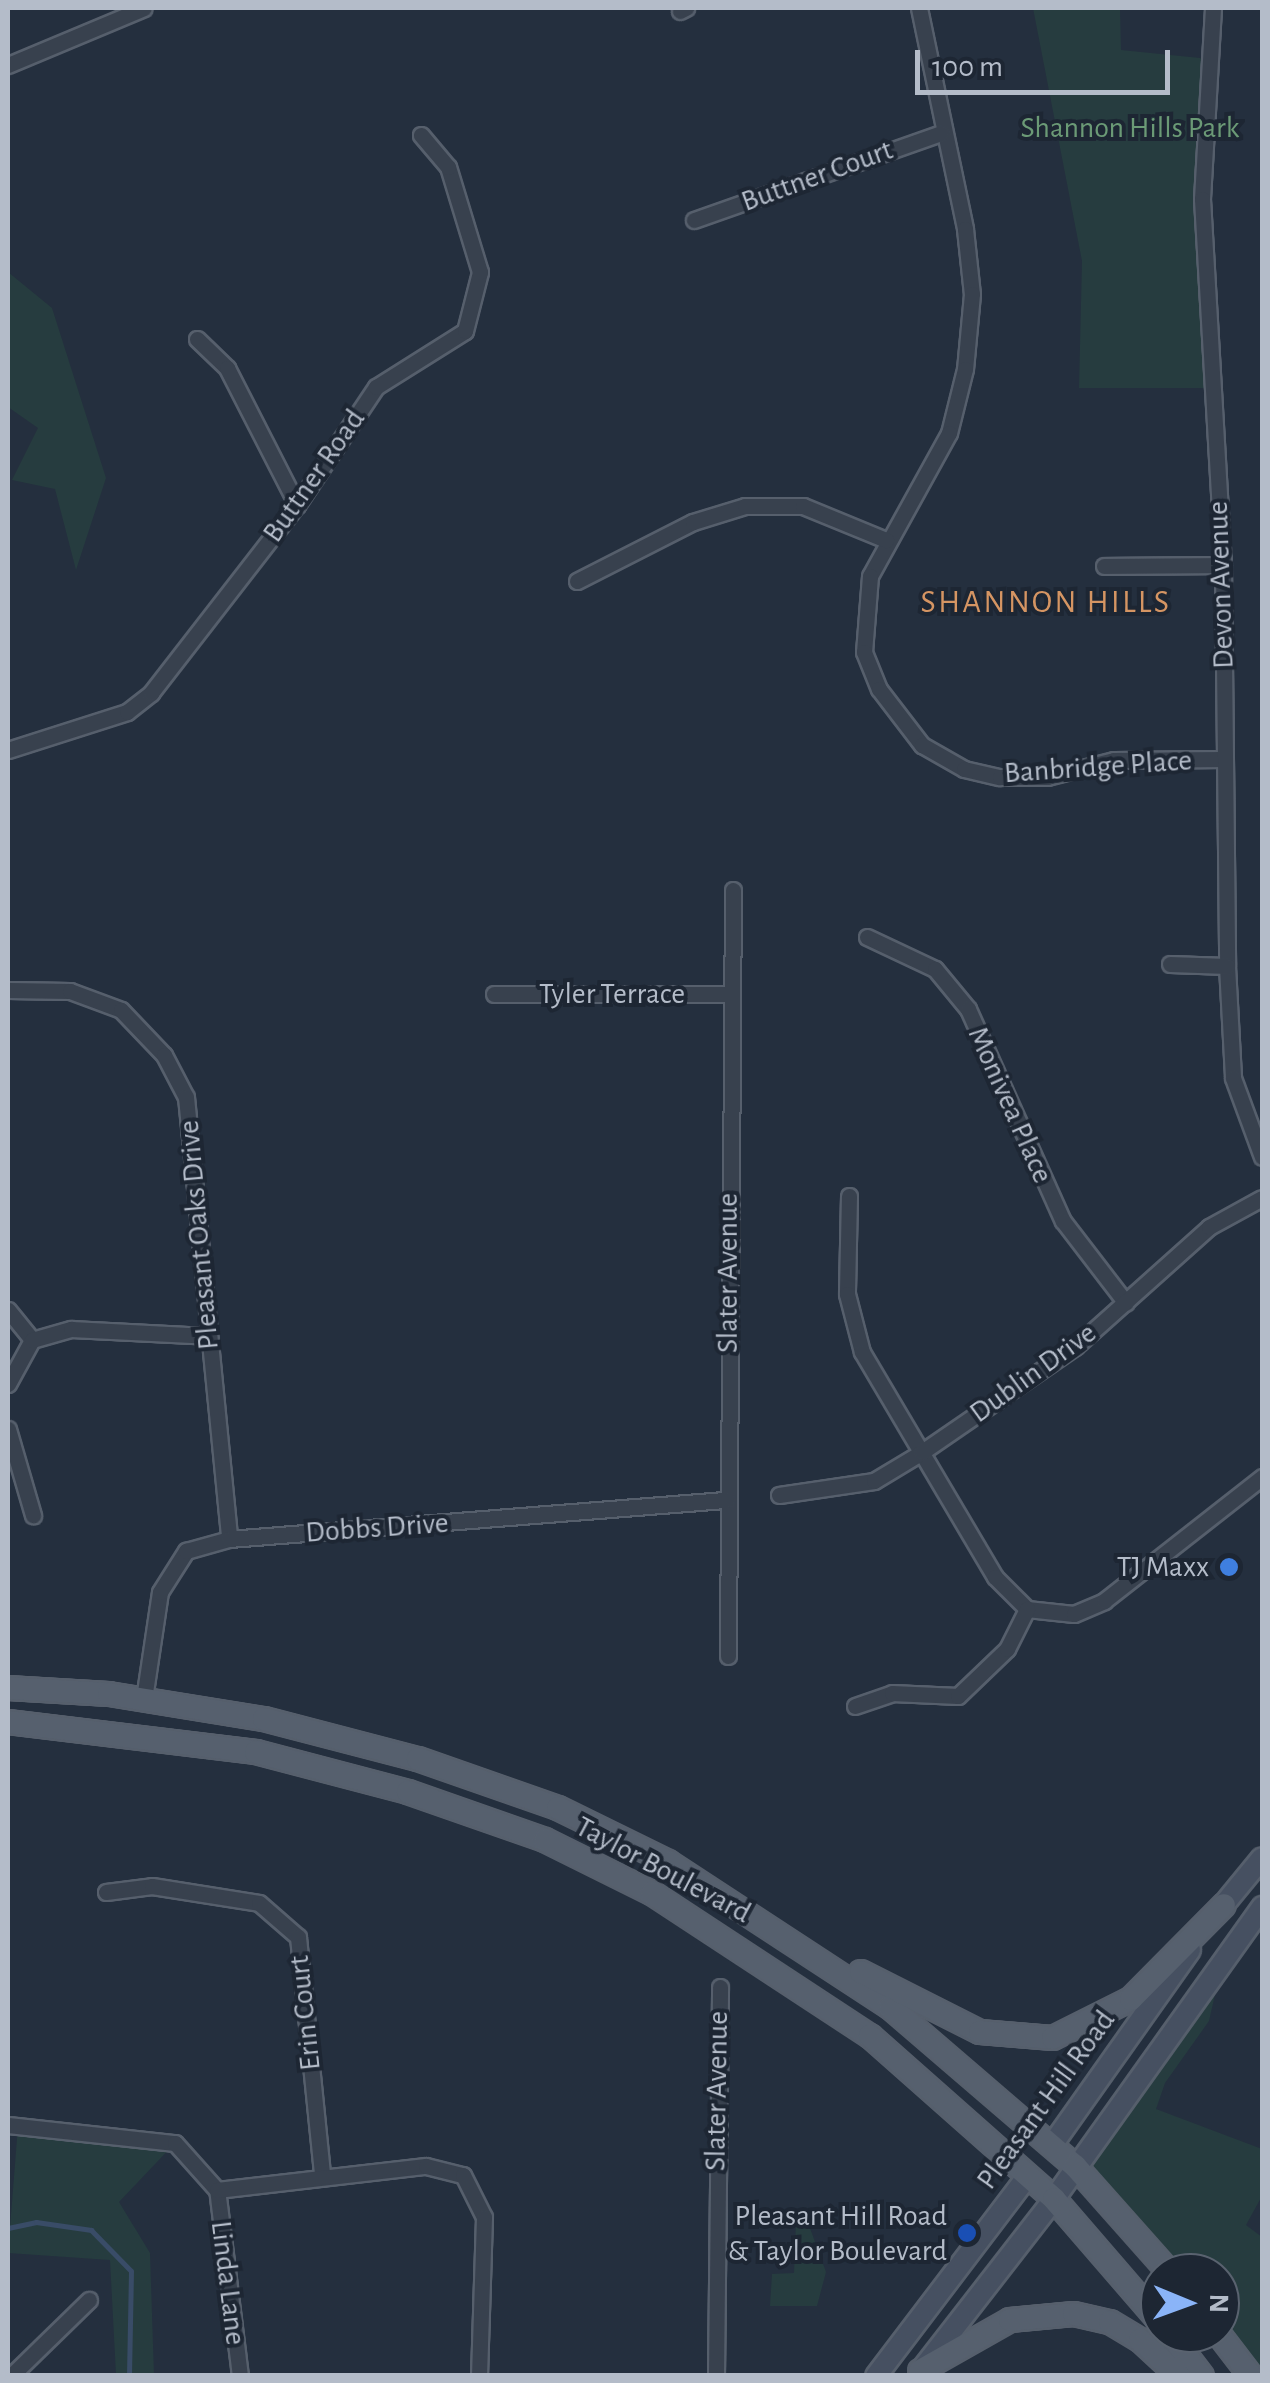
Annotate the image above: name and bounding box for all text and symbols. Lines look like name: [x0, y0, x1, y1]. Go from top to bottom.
scale bar: [920, 30, 1175, 92]
text: 100 m: [932, 52, 1003, 82]
park label: Shannon Hills Park: [1021, 110, 1239, 146]
street label: Buttner Court: [736, 132, 898, 220]
street label: Buttner Road: [255, 403, 373, 549]
street label: Devon Avenue: [1200, 501, 1242, 669]
district label: SHANNON HILLS: [921, 583, 1171, 621]
street label: Banbridge Place: [1003, 742, 1193, 792]
street label: Tyler Terrace: [539, 976, 685, 1012]
street label: Monivea Place: [960, 1021, 1060, 1189]
street label: Pleasant Oaks Drive: [171, 1119, 227, 1351]
street label: Slater Avenue: [710, 1193, 746, 1353]
street label: Dublin Drive: [963, 1315, 1103, 1431]
street label: Dobbs Drive: [304, 1505, 450, 1551]
place label: TJ Maxx: [1117, 1549, 1209, 1585]
marker: TJ Maxx: [1218, 1556, 1240, 1578]
street label: Taylor Boulevard: [569, 1809, 757, 1931]
street label: Erin Court: [281, 1954, 329, 2072]
street label: Pleasant Hill Road: [969, 2003, 1123, 2197]
street label: Slater Avenue: [698, 2011, 736, 2171]
place label: Pleasant Hill Road & Taylor Boulevard: [728, 2198, 947, 2268]
street label: Linda Lane: [203, 2219, 253, 2347]
marker: Pleasant Hill Road & Taylor Boulevard: [956, 2222, 978, 2244]
north arrow: [1140, 2253, 1240, 2353]
text: N: [1204, 2294, 1232, 2313]

